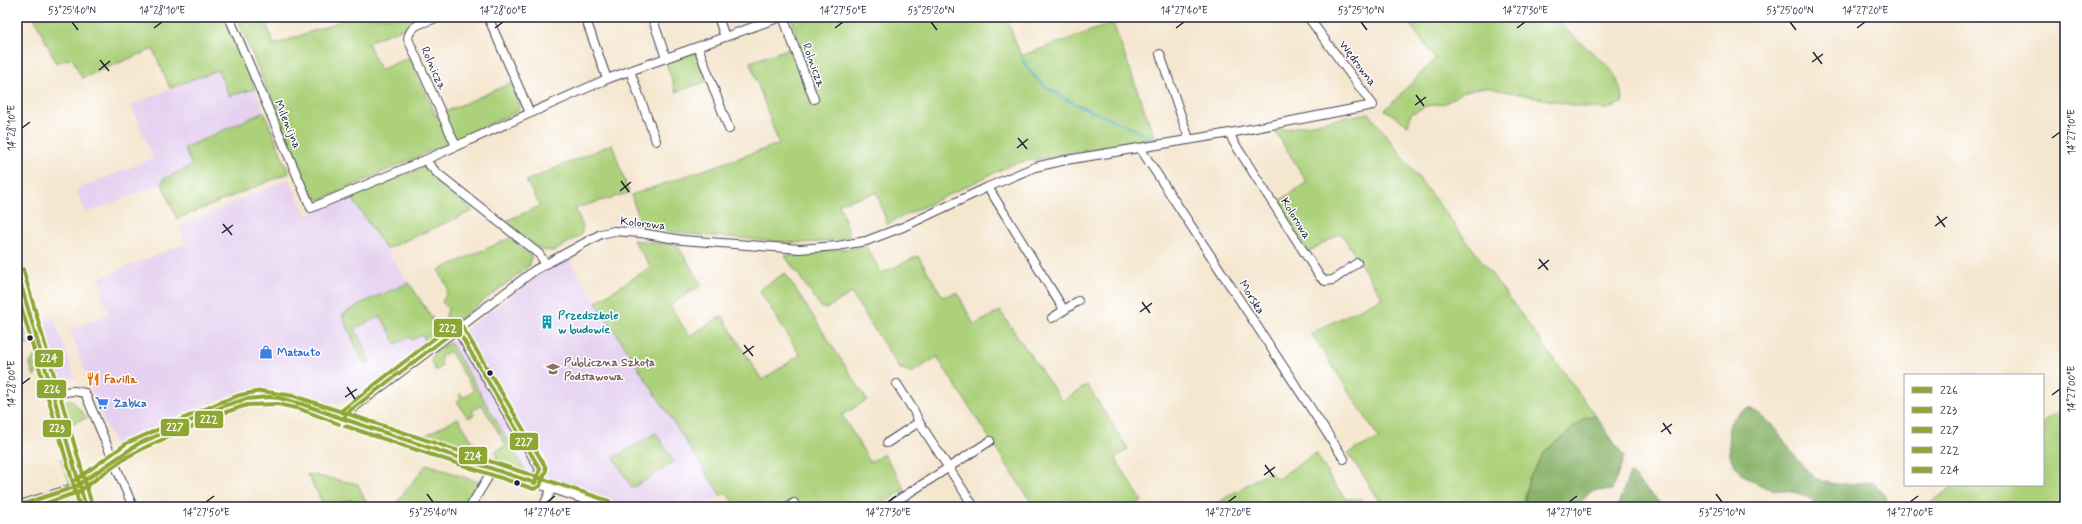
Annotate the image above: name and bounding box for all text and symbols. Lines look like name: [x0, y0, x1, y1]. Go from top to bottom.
text: 53°25'40"N: [48, 4, 96, 18]
text: 14°28'10"E: [139, 4, 185, 18]
text: 14°28'00"E: [479, 4, 527, 18]
text: 14°27'50"E: [819, 4, 867, 18]
text: 53°25'20"N: [908, 4, 955, 18]
text: 14°27'40"E: [1161, 4, 1208, 18]
text: 53°25'10"N: [1338, 4, 1385, 18]
text: 14°27'30"E: [1502, 4, 1548, 18]
text: 53°25'00"N: [1766, 4, 1814, 18]
text: 14°27'20"E: [1842, 4, 1888, 18]
street label: Wędrowna: [1335, 38, 1380, 90]
street label: Rolnicza: [798, 41, 829, 90]
street label: Rolnicza: [416, 44, 450, 93]
street label: Milenijna: [270, 98, 304, 151]
text: 14°28'10"E: [5, 105, 19, 151]
text: 14°27'10"E: [2065, 109, 2079, 155]
street label: Kolorowa: [1276, 195, 1314, 242]
street label: Kolorowa: [619, 214, 666, 234]
street label: Morska: [1234, 278, 1268, 318]
place label: Przedszkole w budowie: [558, 308, 619, 338]
building icon: Przedszkole w budowie: [539, 314, 555, 330]
line badge: 222: [433, 318, 463, 338]
text: 222: [439, 322, 457, 336]
unlabelled marker: [25, 333, 35, 343]
shop icon: Matauto: [258, 344, 274, 360]
place label: Matauto: [277, 345, 320, 361]
line badge: 224: [34, 349, 64, 368]
text: 224: [40, 352, 58, 366]
place label: Publiczna Szkoła Podstawowa: [564, 355, 655, 385]
text: 14°28'00"E: [5, 360, 19, 408]
school or university icon: Publiczna Szkoła Podstawowa: [545, 361, 561, 377]
text: 14°27'00"E: [2065, 365, 2079, 412]
unlabelled marker: [485, 368, 495, 378]
restaurant icon: Favilla: [85, 371, 101, 387]
place label: Favilla: [104, 372, 138, 388]
legend: [1904, 374, 2044, 486]
line badge: 226: [36, 379, 67, 399]
text: 226: [44, 383, 60, 397]
text: 226: [1940, 383, 1958, 399]
supermarket icon: Żabka: [94, 395, 110, 411]
place label: Żabka: [113, 396, 147, 412]
text: 223: [1940, 403, 1957, 419]
line badge: 222: [194, 410, 224, 429]
text: 222: [200, 413, 218, 427]
line badge: 227: [160, 418, 190, 437]
line badge: 223: [42, 419, 72, 438]
text: 227: [166, 421, 185, 435]
text: 223: [49, 422, 65, 436]
text: 227: [1940, 423, 1959, 439]
line badge: 227: [509, 432, 539, 451]
text: 227: [515, 436, 534, 450]
text: 222: [1940, 443, 1959, 459]
line badge: 224: [458, 446, 488, 465]
text: 224: [464, 450, 482, 464]
text: 224: [1940, 463, 1959, 479]
unlabelled marker: [512, 478, 522, 488]
text: 14°27'50"E: [182, 506, 230, 520]
text: 53°25'40"N: [409, 506, 457, 520]
text: 14°27'40"E: [524, 506, 571, 520]
text: 14°27'30"E: [865, 506, 911, 520]
text: 14°27'20"E: [1205, 506, 1251, 520]
text: 14°27'10"E: [1546, 506, 1592, 520]
text: 53°25'10"N: [1699, 506, 1746, 520]
text: 14°27'00"E: [1887, 506, 1934, 520]

